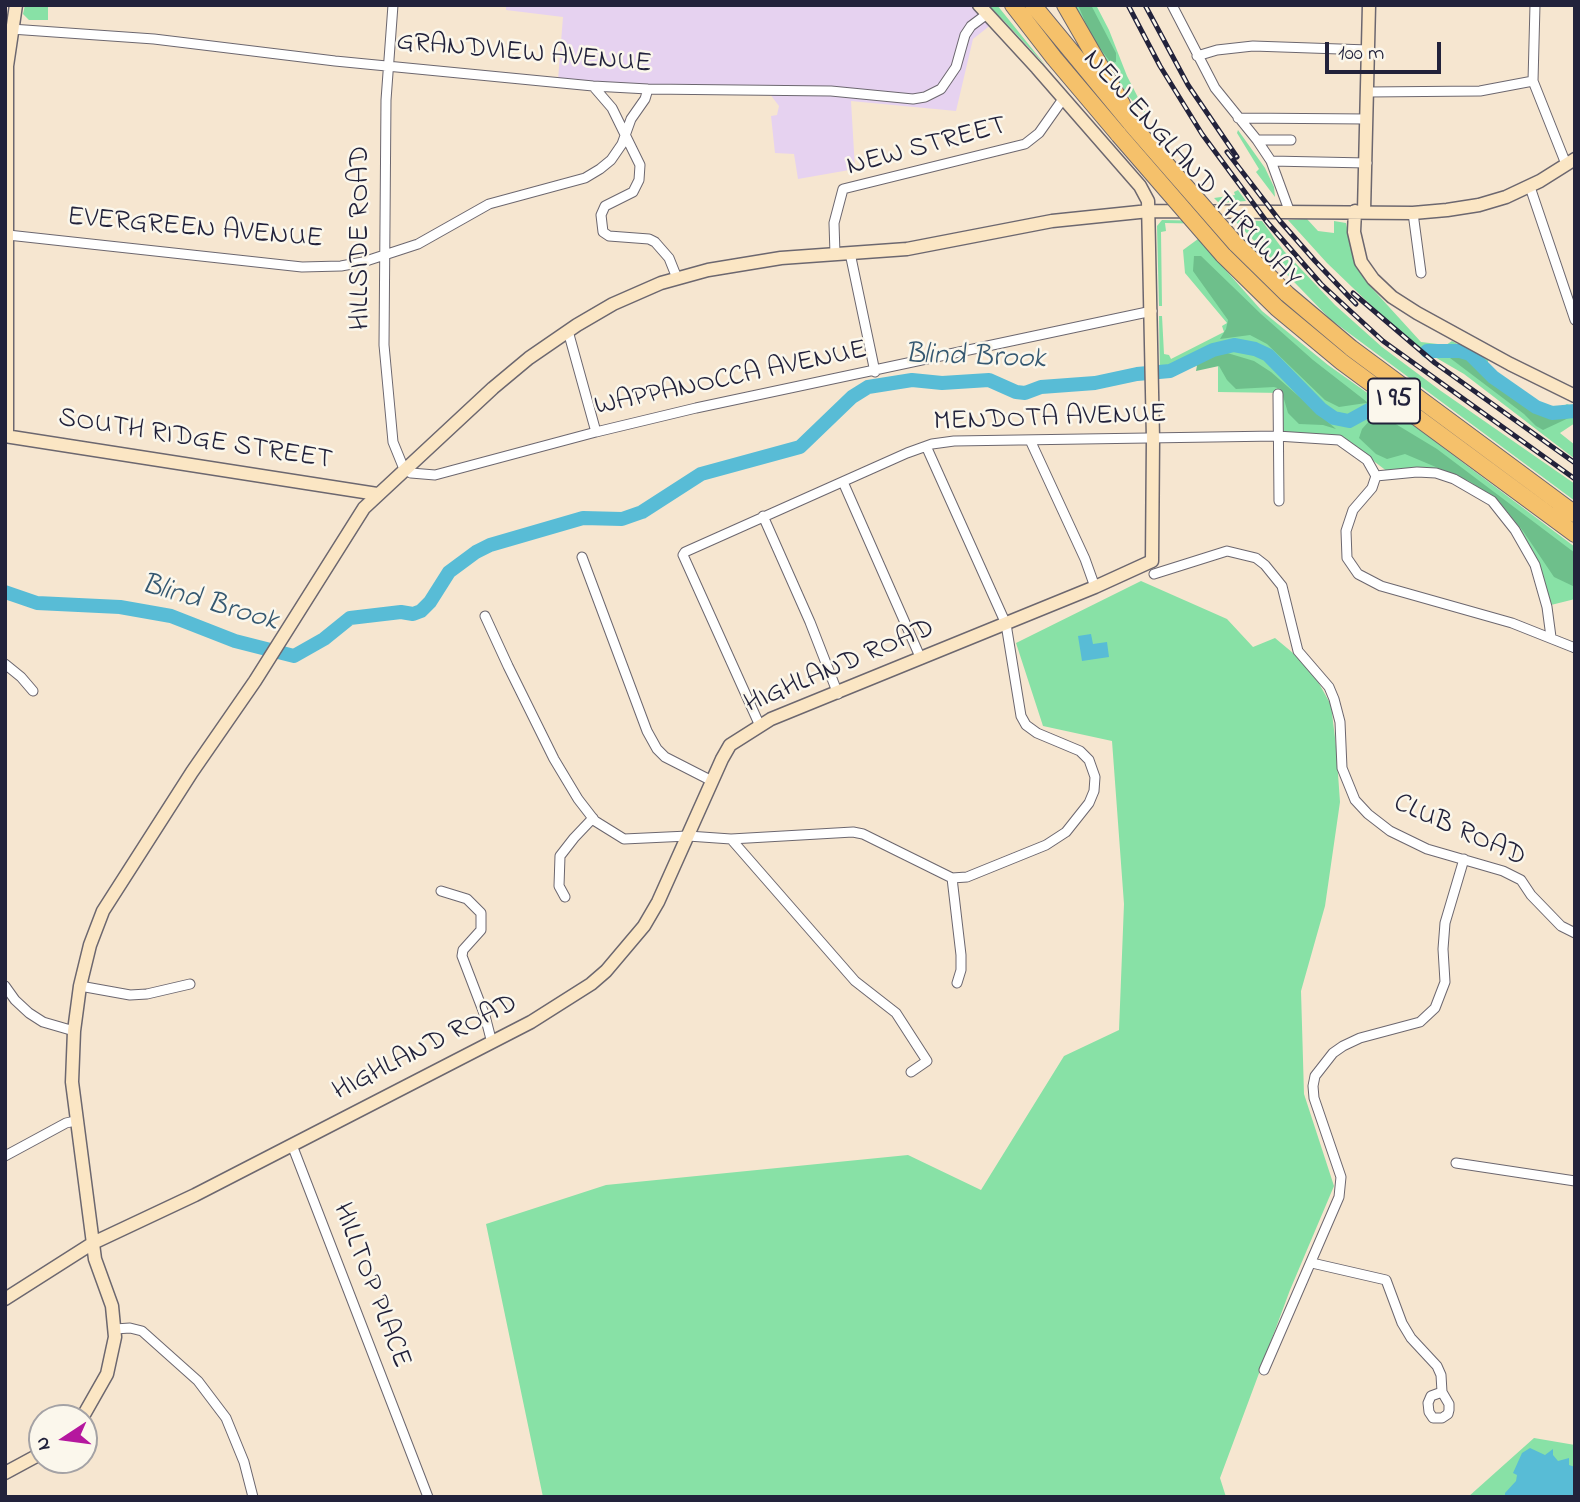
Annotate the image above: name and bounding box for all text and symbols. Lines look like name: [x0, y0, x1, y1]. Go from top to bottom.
street label: GRANDVIEW AVENUE: [395, 27, 653, 83]
scale bar: [1328, 28, 1444, 72]
text: 100 m: [1338, 39, 1384, 69]
street label: NEW ENGLAND THRUWAY: [1074, 44, 1306, 296]
street label: NEW STREET: [843, 111, 1011, 185]
street label: HILLSIDE ROAD: [345, 146, 379, 330]
street label: EVERGREEN AVENUE: [66, 202, 324, 258]
street label: WAPPANOCCA AVENUE: [592, 335, 870, 425]
water label: Blind Brook: [904, 339, 1046, 379]
road number: I 95: [1368, 378, 1420, 424]
street label: MENDOTA AVENUE: [933, 399, 1167, 441]
street label: SOUTH RIDGE STREET: [56, 403, 334, 479]
water label: Blind Brook: [136, 568, 282, 642]
street label: HIGHLAND ROAD: [740, 613, 940, 723]
street label: CLUB ROAD: [1388, 788, 1530, 876]
street label: HIGHLAND ROAD: [328, 988, 524, 1110]
street label: HILLTOP PLACE: [323, 1199, 417, 1373]
north arrow: [28, 1404, 98, 1474]
text: N: [29, 1434, 59, 1453]

